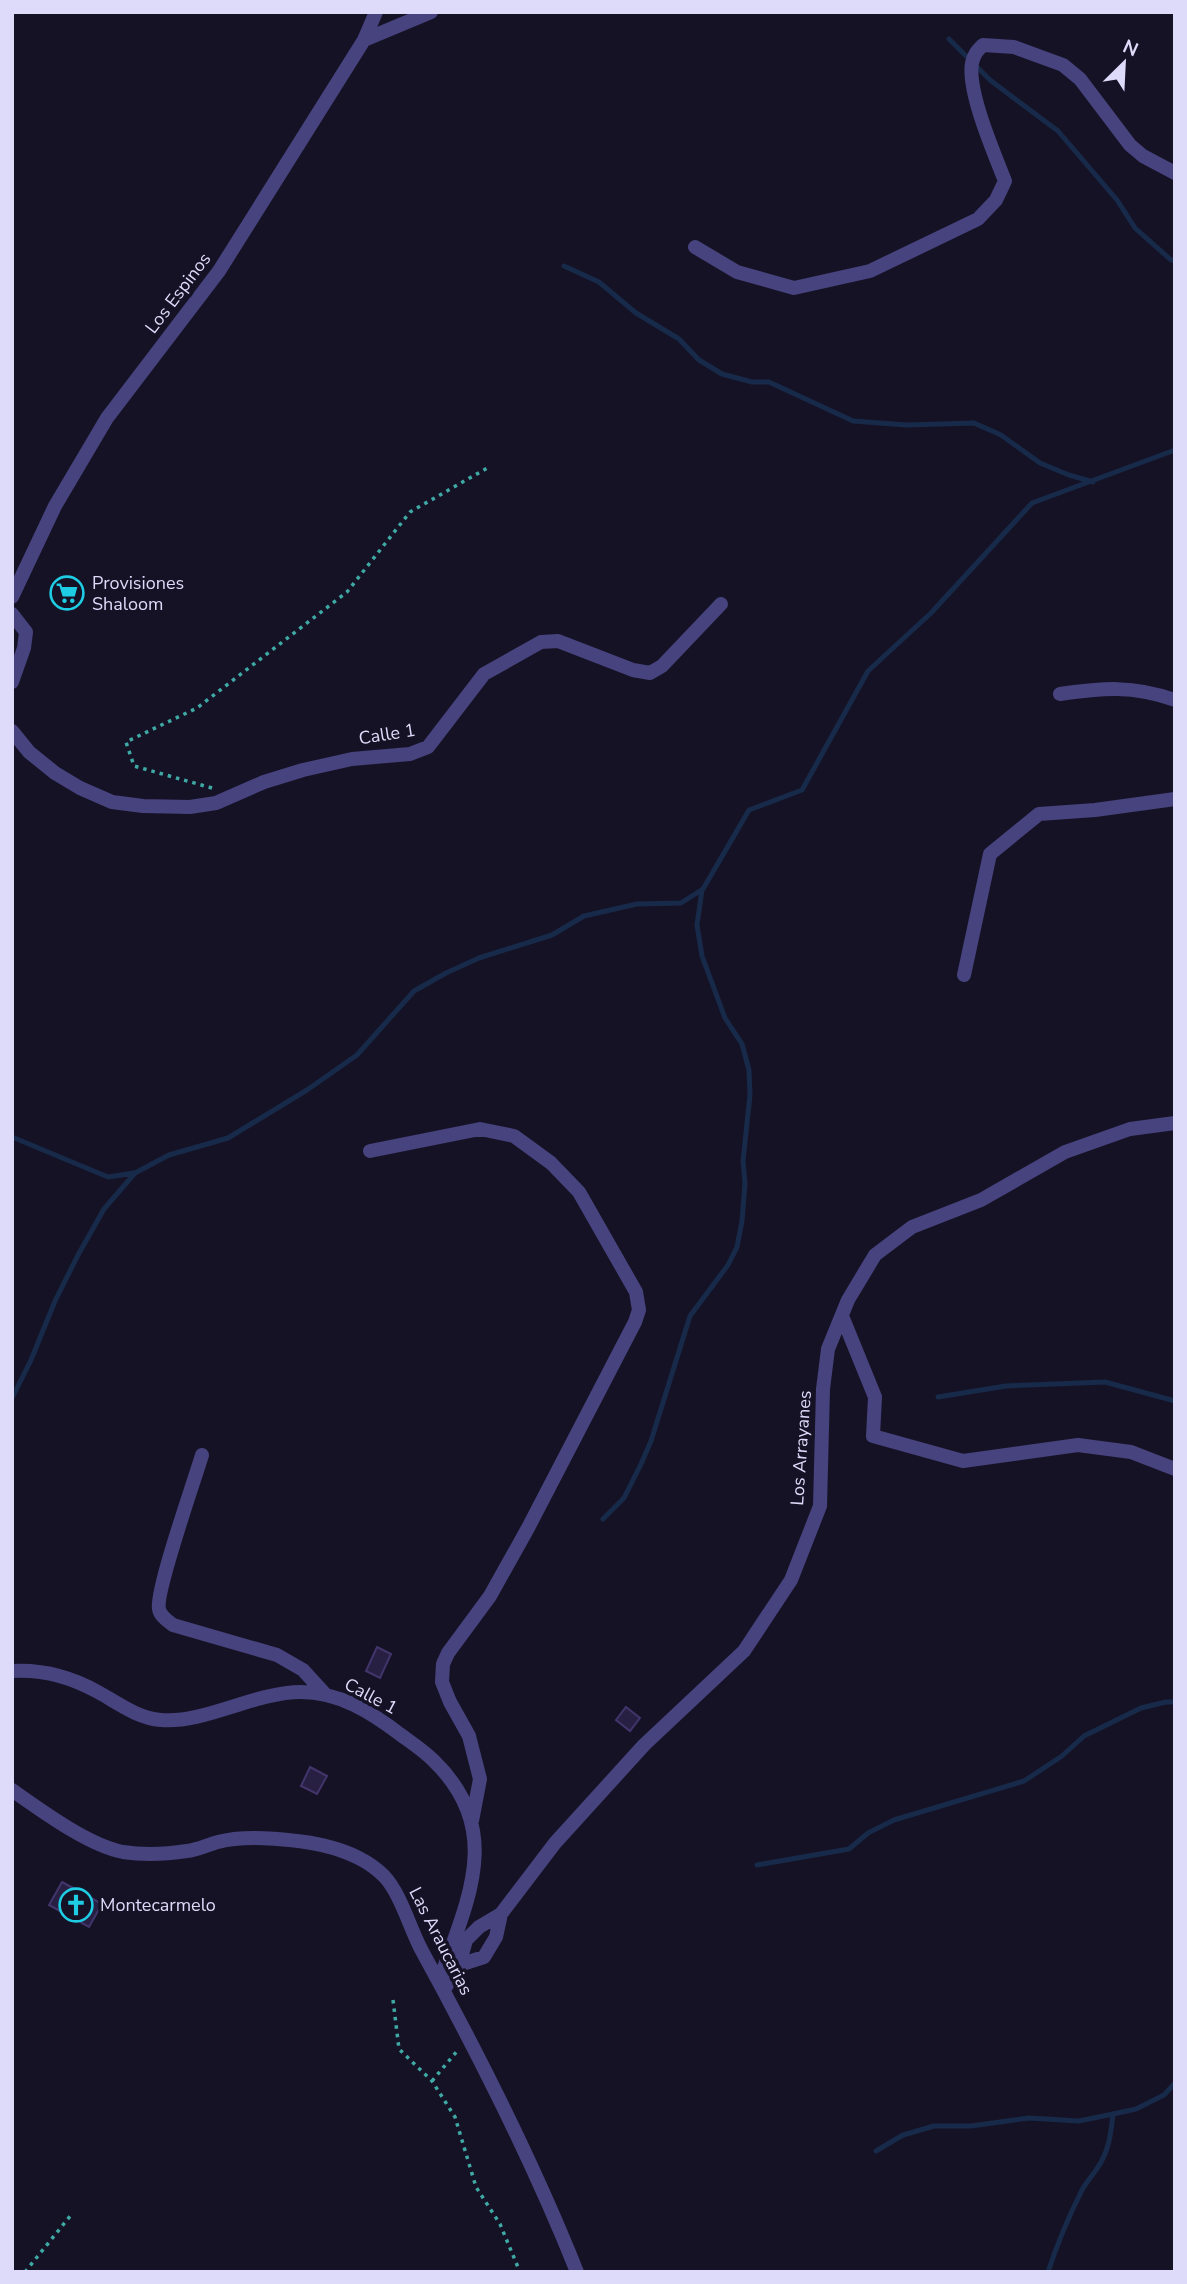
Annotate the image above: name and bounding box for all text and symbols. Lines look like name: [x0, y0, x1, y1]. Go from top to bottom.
north arrow: [1089, 28, 1159, 98]
text: N: [1119, 34, 1142, 63]
street label: Los Espinos: [140, 248, 216, 338]
place label: Provisiones Shaloom: [92, 571, 184, 616]
supermarket icon: Provisiones Shaloom: [48, 574, 86, 612]
street label: Calle 1: [357, 718, 417, 750]
street label: Los Arrayanes: [785, 1390, 817, 1506]
street label: Calle 1: [340, 1672, 402, 1720]
street label: Las Araucarias: [403, 1883, 479, 1999]
church icon: Montecarmelo: [57, 1886, 95, 1924]
place label: Montecarmelo: [100, 1893, 216, 1917]

